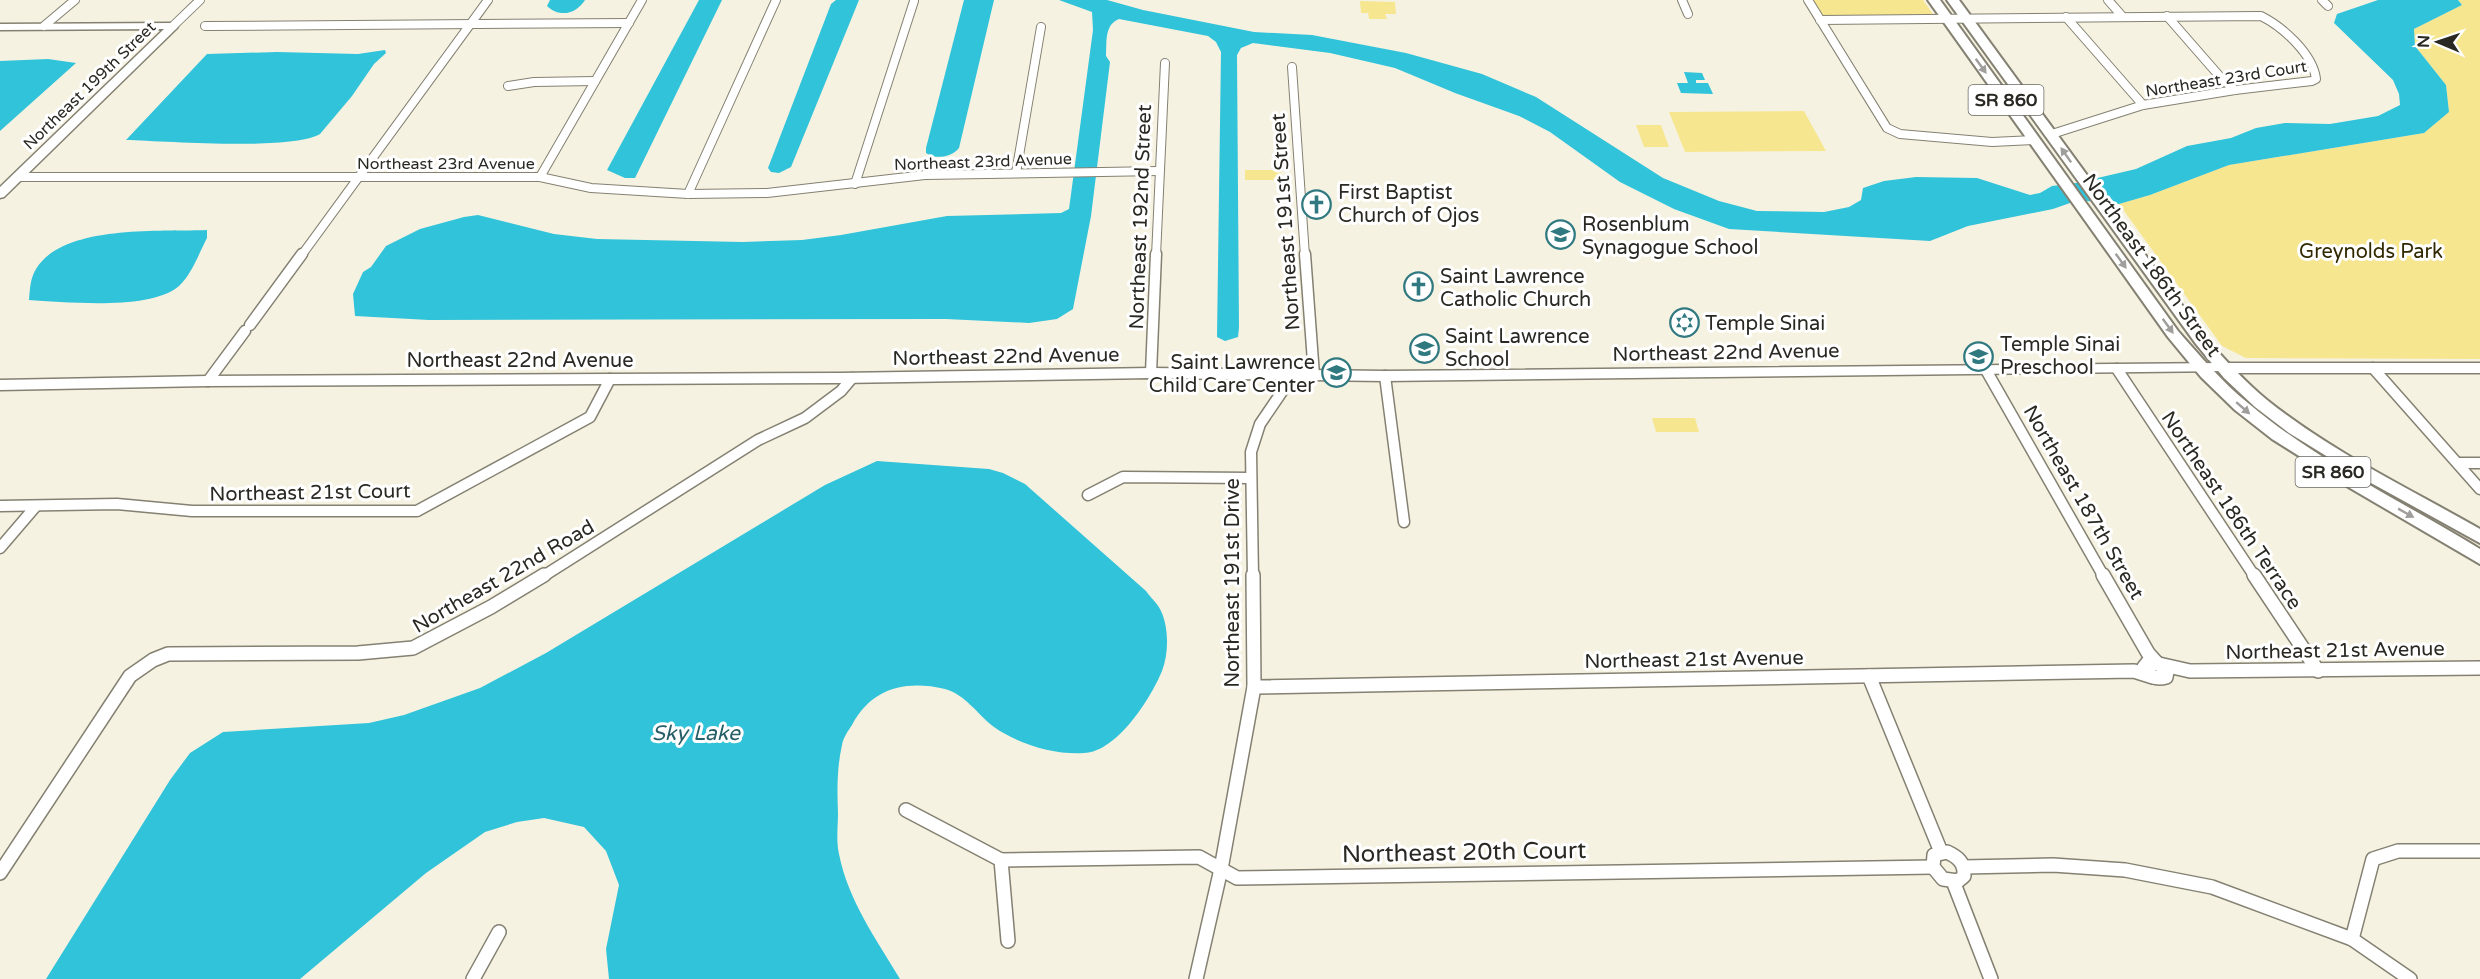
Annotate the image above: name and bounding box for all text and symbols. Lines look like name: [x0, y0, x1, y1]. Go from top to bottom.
north arrow: [2408, 12, 2468, 72]
street label: Northeast 199th Street: [19, 17, 160, 154]
text: N: [2414, 35, 2434, 48]
street label: Northeast 23rd Court: [2144, 56, 2308, 102]
one-way arrow: [1975, 58, 1987, 74]
road number: SR 860: [1968, 85, 2044, 115]
street label: Northeast 192nd Street: [1125, 104, 1157, 330]
street label: Northeast 191st Street: [1266, 112, 1306, 331]
one-way arrow: [2060, 148, 2072, 164]
street label: Northeast 23rd Avenue: [894, 149, 1072, 175]
street label: Northeast 23rd Avenue: [357, 154, 535, 174]
street label: Northeast 186th Street: [2077, 169, 2226, 362]
place label: First Baptist Church of Ojos: [1338, 181, 1479, 228]
church icon: First Baptist Church of Ojos: [1301, 188, 1333, 220]
place label: Rosenblum Synagogue School: [1582, 213, 1758, 260]
school or university icon: Rosenblum Synagogue School: [1545, 219, 1577, 251]
park label: Greynolds Park: [2299, 240, 2443, 264]
one-way arrow: [2115, 253, 2126, 269]
place label: Saint Lawrence Catholic Church: [1440, 265, 1591, 312]
church icon: Saint Lawrence Catholic Church: [1403, 271, 1435, 303]
synagogue icon: Temple Sinai: [1668, 307, 1700, 339]
place label: Temple Sinai: [1705, 312, 1825, 336]
one-way arrow: [2161, 319, 2173, 334]
place label: Saint Lawrence School: [1445, 325, 1590, 372]
school or university icon: Saint Lawrence School: [1408, 332, 1440, 364]
place label: Temple Sinai Preschool: [2000, 333, 2120, 380]
street label: Northeast 22nd Avenue: [1612, 339, 1840, 367]
school or university icon: Temple Sinai Preschool: [1963, 340, 1995, 372]
street label: Northeast 22nd Avenue: [892, 343, 1120, 371]
street label: Northeast 22nd Avenue: [406, 349, 634, 373]
place label: Saint Lawrence Child Care Center: [1149, 351, 1315, 398]
school or university icon: Saint Lawrence Child Care Center: [1320, 357, 1352, 389]
street label: Northeast 187th Street: [2018, 401, 2149, 604]
one-way arrow: [2235, 402, 2250, 415]
street label: Northeast 186th Terrace: [2156, 407, 2306, 614]
road number: SR 860: [2296, 457, 2370, 487]
street label: Northeast 191st Drive: [1221, 478, 1245, 688]
street label: Northeast 21st Court: [209, 479, 411, 507]
one-way arrow: [2398, 508, 2415, 518]
street label: Northeast 22nd Road: [408, 515, 599, 639]
street label: Northeast 21st Avenue: [2225, 637, 2445, 665]
street label: Northeast 21st Avenue: [1584, 646, 1804, 674]
water label: Sky Lake: [652, 721, 741, 746]
street label: Northeast 20th Court: [1342, 836, 1586, 869]

